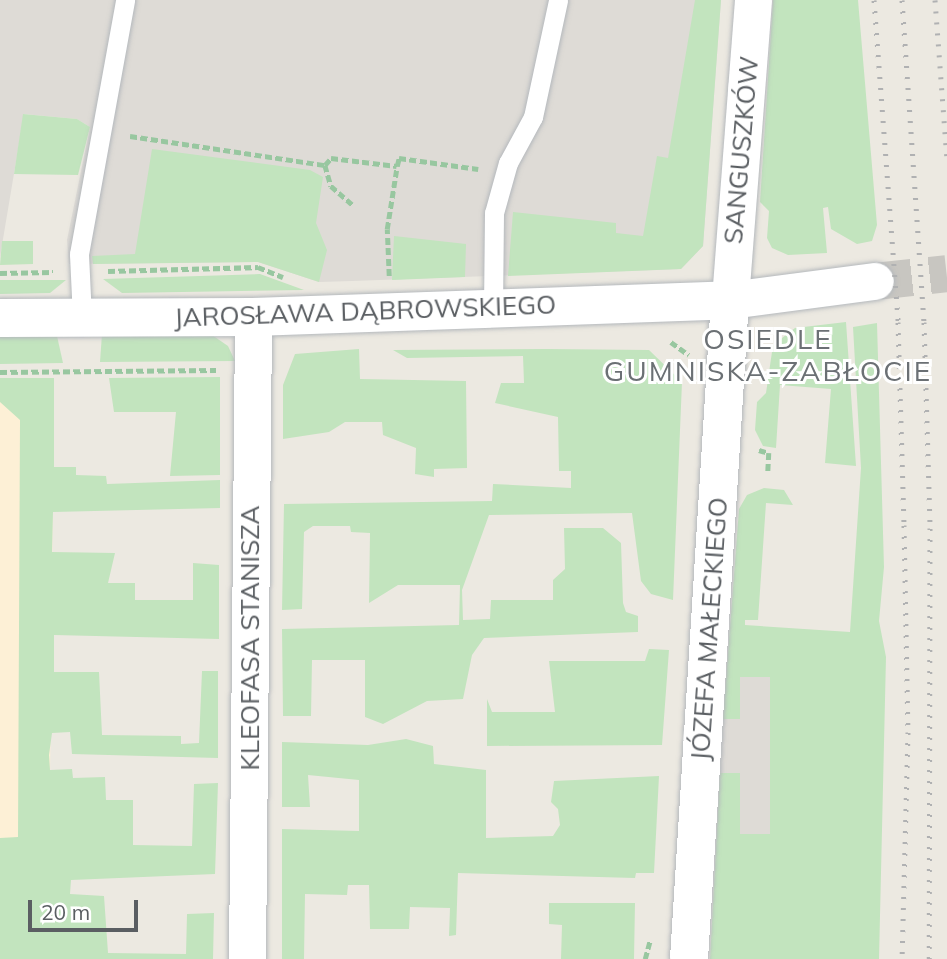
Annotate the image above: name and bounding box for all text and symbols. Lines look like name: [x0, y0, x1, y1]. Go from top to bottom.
street label: SANGUSZKÓW: [717, 55, 765, 245]
street label: JAROSŁAWA DĄBROWSKIEGO: [173, 289, 557, 333]
district label: OSIEDLE GUMNISKA-ZABŁOCIE: [606, 322, 930, 388]
street label: JÓZEFA MAŁECKIEGO: [684, 496, 734, 762]
street label: KLEOFASA STANISZA: [234, 505, 266, 771]
scale bar: [32, 886, 142, 930]
text: 20 m: [41, 899, 90, 925]

